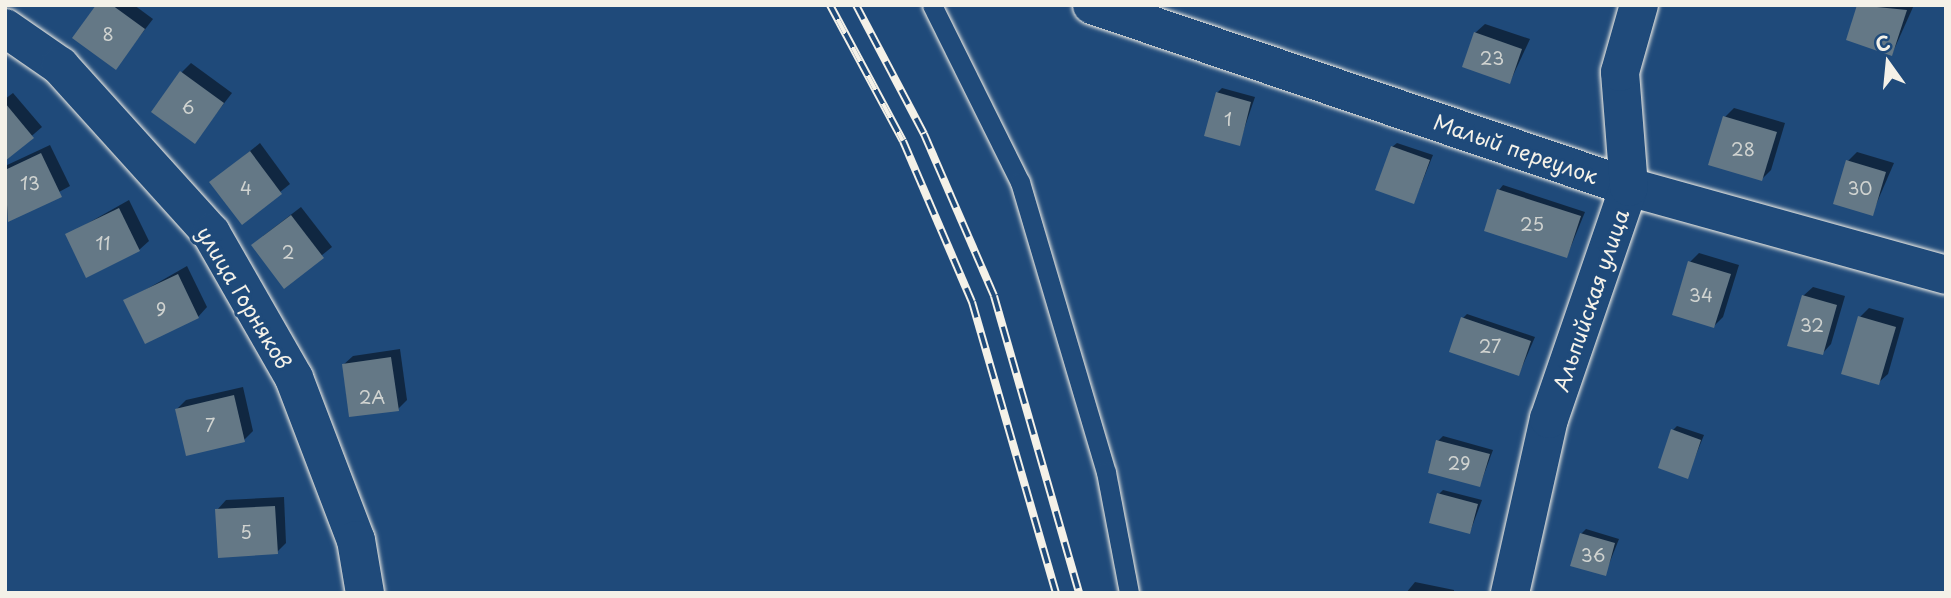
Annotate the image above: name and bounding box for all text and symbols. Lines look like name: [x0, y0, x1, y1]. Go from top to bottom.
house number: 8: [102, 23, 114, 45]
text: С: [1872, 27, 1893, 58]
north arrow: [1853, 28, 1923, 98]
house number: 23: [1480, 47, 1504, 69]
house number: 6: [182, 96, 194, 118]
house number: 1: [1224, 108, 1232, 130]
street label: Малый переулок: [1431, 108, 1601, 188]
house number: 28: [1731, 138, 1755, 160]
house number: 13: [20, 172, 40, 194]
house number: 4: [240, 177, 252, 199]
house number: 30: [1847, 177, 1873, 199]
street label: Альпийская улица: [1547, 205, 1633, 395]
house number: 25: [1520, 213, 1544, 235]
street label: улица Горняков: [192, 221, 298, 373]
house number: 11: [95, 232, 111, 254]
house number: 2: [282, 241, 294, 263]
house number: 34: [1689, 284, 1713, 306]
house number: 9: [156, 298, 166, 320]
house number: 32: [1800, 314, 1824, 336]
house number: 27: [1479, 335, 1501, 357]
house number: 2А: [359, 386, 385, 408]
house number: 7: [205, 414, 215, 436]
house number: 29: [1448, 452, 1470, 474]
house number: 5: [240, 521, 252, 543]
house number: 36: [1581, 544, 1605, 566]

